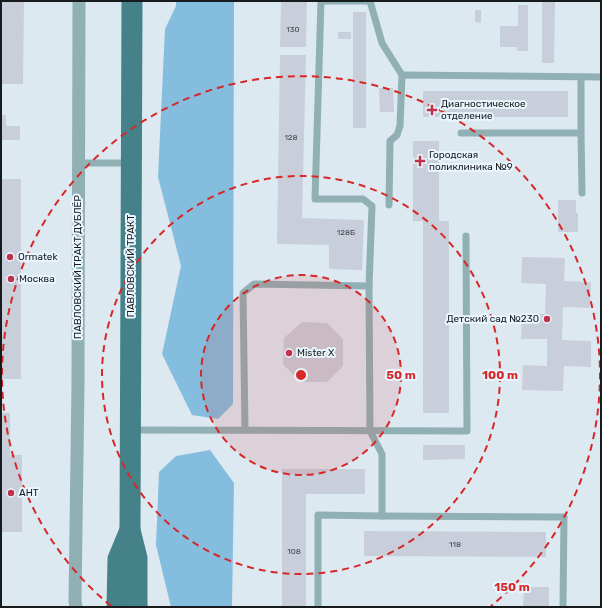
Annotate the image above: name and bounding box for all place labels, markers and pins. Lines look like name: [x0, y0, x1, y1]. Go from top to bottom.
place label: Диагностическое отделение: [441, 98, 526, 122]
marker: Диагностическое отделение: [426, 104, 438, 116]
place label: Городская поликлиника №9: [429, 149, 513, 173]
marker: Городская поликлиника №9: [414, 155, 426, 167]
place label: Ormatek: [18, 251, 58, 263]
marker: Ormatek: [5, 252, 15, 262]
place label: Москва: [19, 273, 55, 285]
marker: Москва: [6, 274, 16, 284]
place label: Детский сад №230: [446, 313, 539, 325]
marker: Детский сад №230: [542, 314, 552, 324]
place label: Mister X: [297, 347, 335, 359]
marker: Mister X: [284, 348, 294, 358]
centre of rings: [294, 368, 308, 382]
place label: АНТ: [19, 487, 39, 499]
marker: АНТ: [6, 488, 16, 498]

